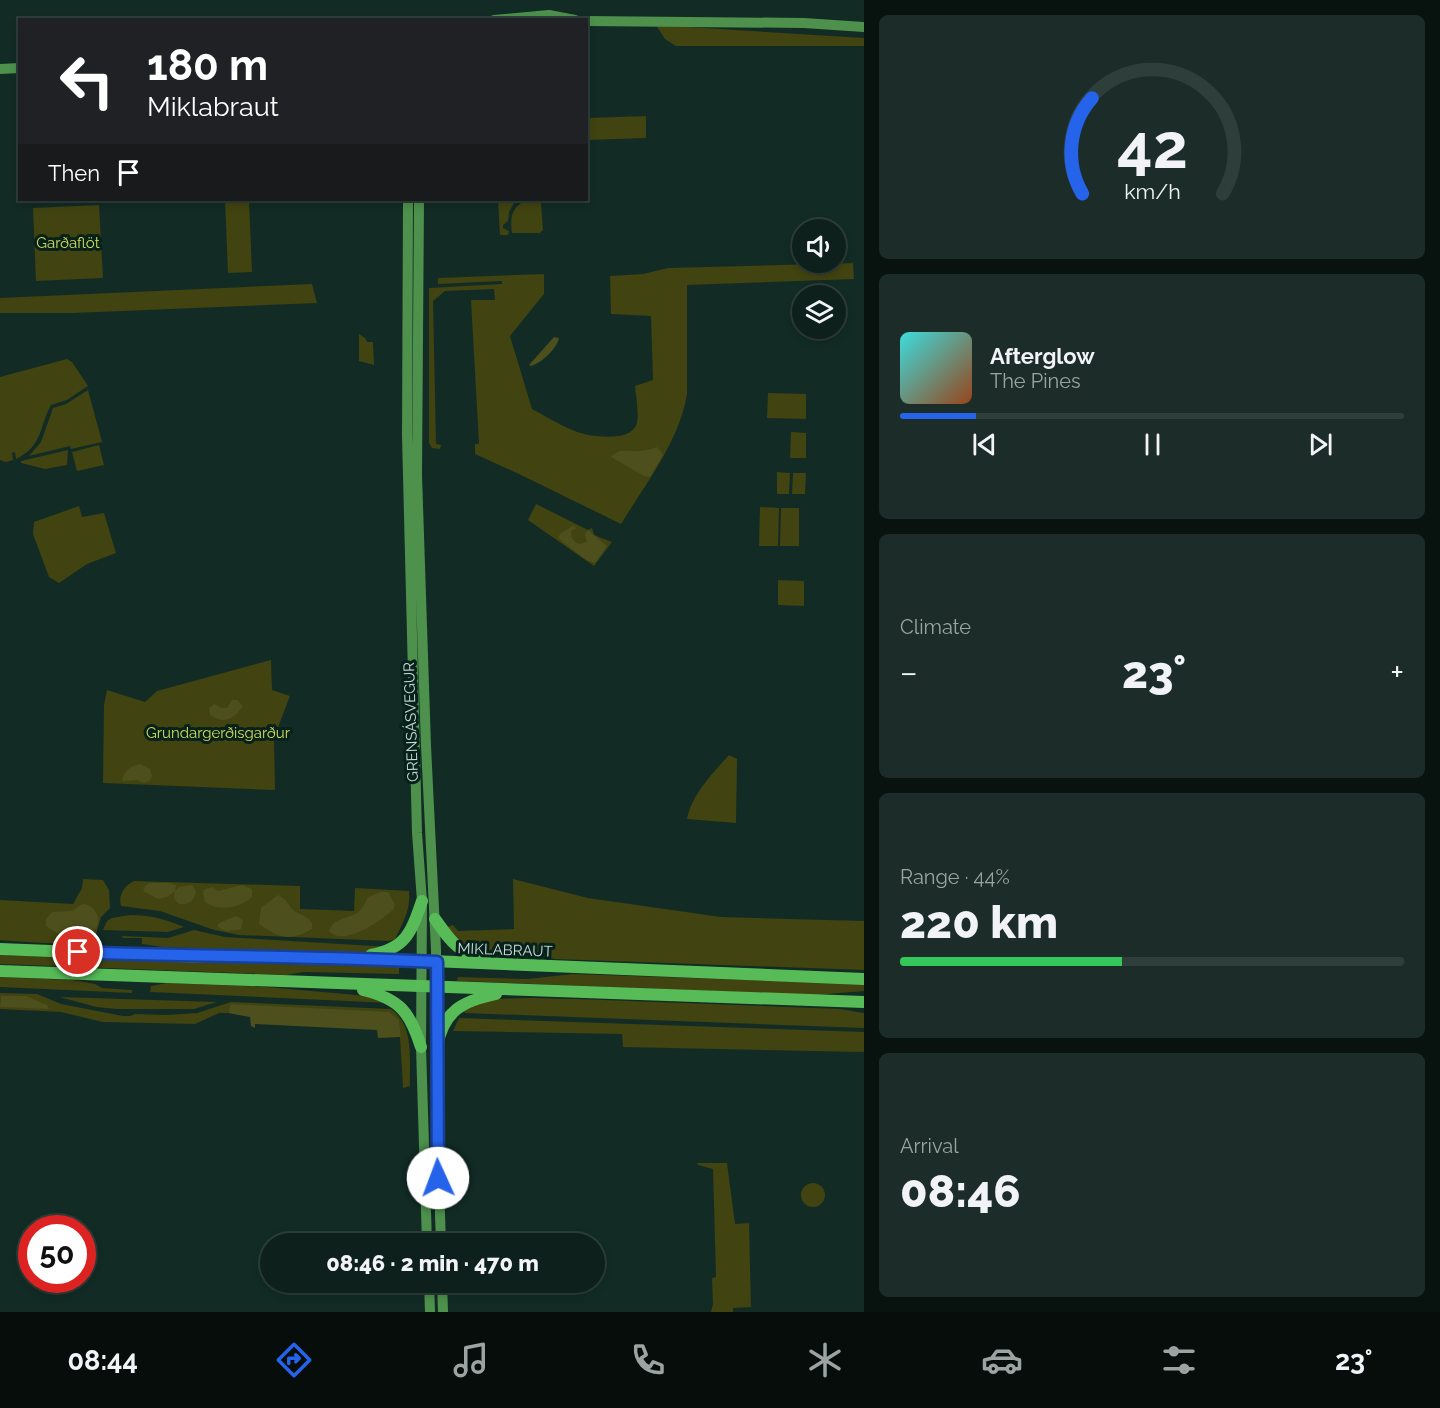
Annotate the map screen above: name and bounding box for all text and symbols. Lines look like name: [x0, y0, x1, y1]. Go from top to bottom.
text: 180 m: [147, 41, 268, 90]
icon: left: [48, 42, 126, 120]
text: Miklabraut: [147, 91, 279, 122]
text: 42: [1117, 109, 1187, 183]
icon: arrive: [112, 156, 145, 189]
text: Then: [48, 160, 100, 186]
text: km/h: [1124, 180, 1180, 205]
map controls: [792, 219, 846, 339]
button: sound: [792, 219, 846, 273]
park label: Garðaflöt: [36, 234, 100, 252]
button: layers: [792, 285, 846, 339]
text: Afterglow: [990, 343, 1095, 369]
text: The Pines: [990, 369, 1081, 393]
icon: previous: [968, 428, 1001, 461]
icon: pause: [1136, 428, 1169, 461]
icon: next: [1304, 428, 1337, 461]
text: Climate: [900, 615, 971, 639]
text: 23°: [1122, 646, 1186, 699]
text: −: [900, 653, 918, 692]
text: +: [1390, 653, 1404, 692]
street label: GRENSÁSVEGUR: [400, 662, 422, 782]
park label: Grundargerðisgarður: [146, 724, 291, 742]
text: Range · 44%: [900, 865, 1010, 889]
text: 220 km: [900, 896, 1058, 949]
pin: [52, 926, 103, 977]
icon: arrive: [61, 935, 94, 968]
street label: MIKLABRAUT: [457, 939, 553, 961]
text: Arrival: [900, 1134, 959, 1158]
position arrow: [406, 1146, 470, 1210]
text: 08:46: [900, 1165, 1021, 1218]
speed limit sign: 50: [18, 1215, 96, 1293]
text: 08:46 · 2 min · 470 m: [326, 1250, 539, 1276]
icon: directions: [273, 1339, 315, 1381]
icon: music: [450, 1339, 492, 1381]
icon: phone: [627, 1339, 669, 1381]
icon: climate: [804, 1339, 846, 1381]
icon: car: [981, 1339, 1023, 1381]
icon: filters: [1158, 1339, 1200, 1381]
text: 08:44: [68, 1345, 138, 1376]
text: 23°: [1335, 1345, 1372, 1376]

